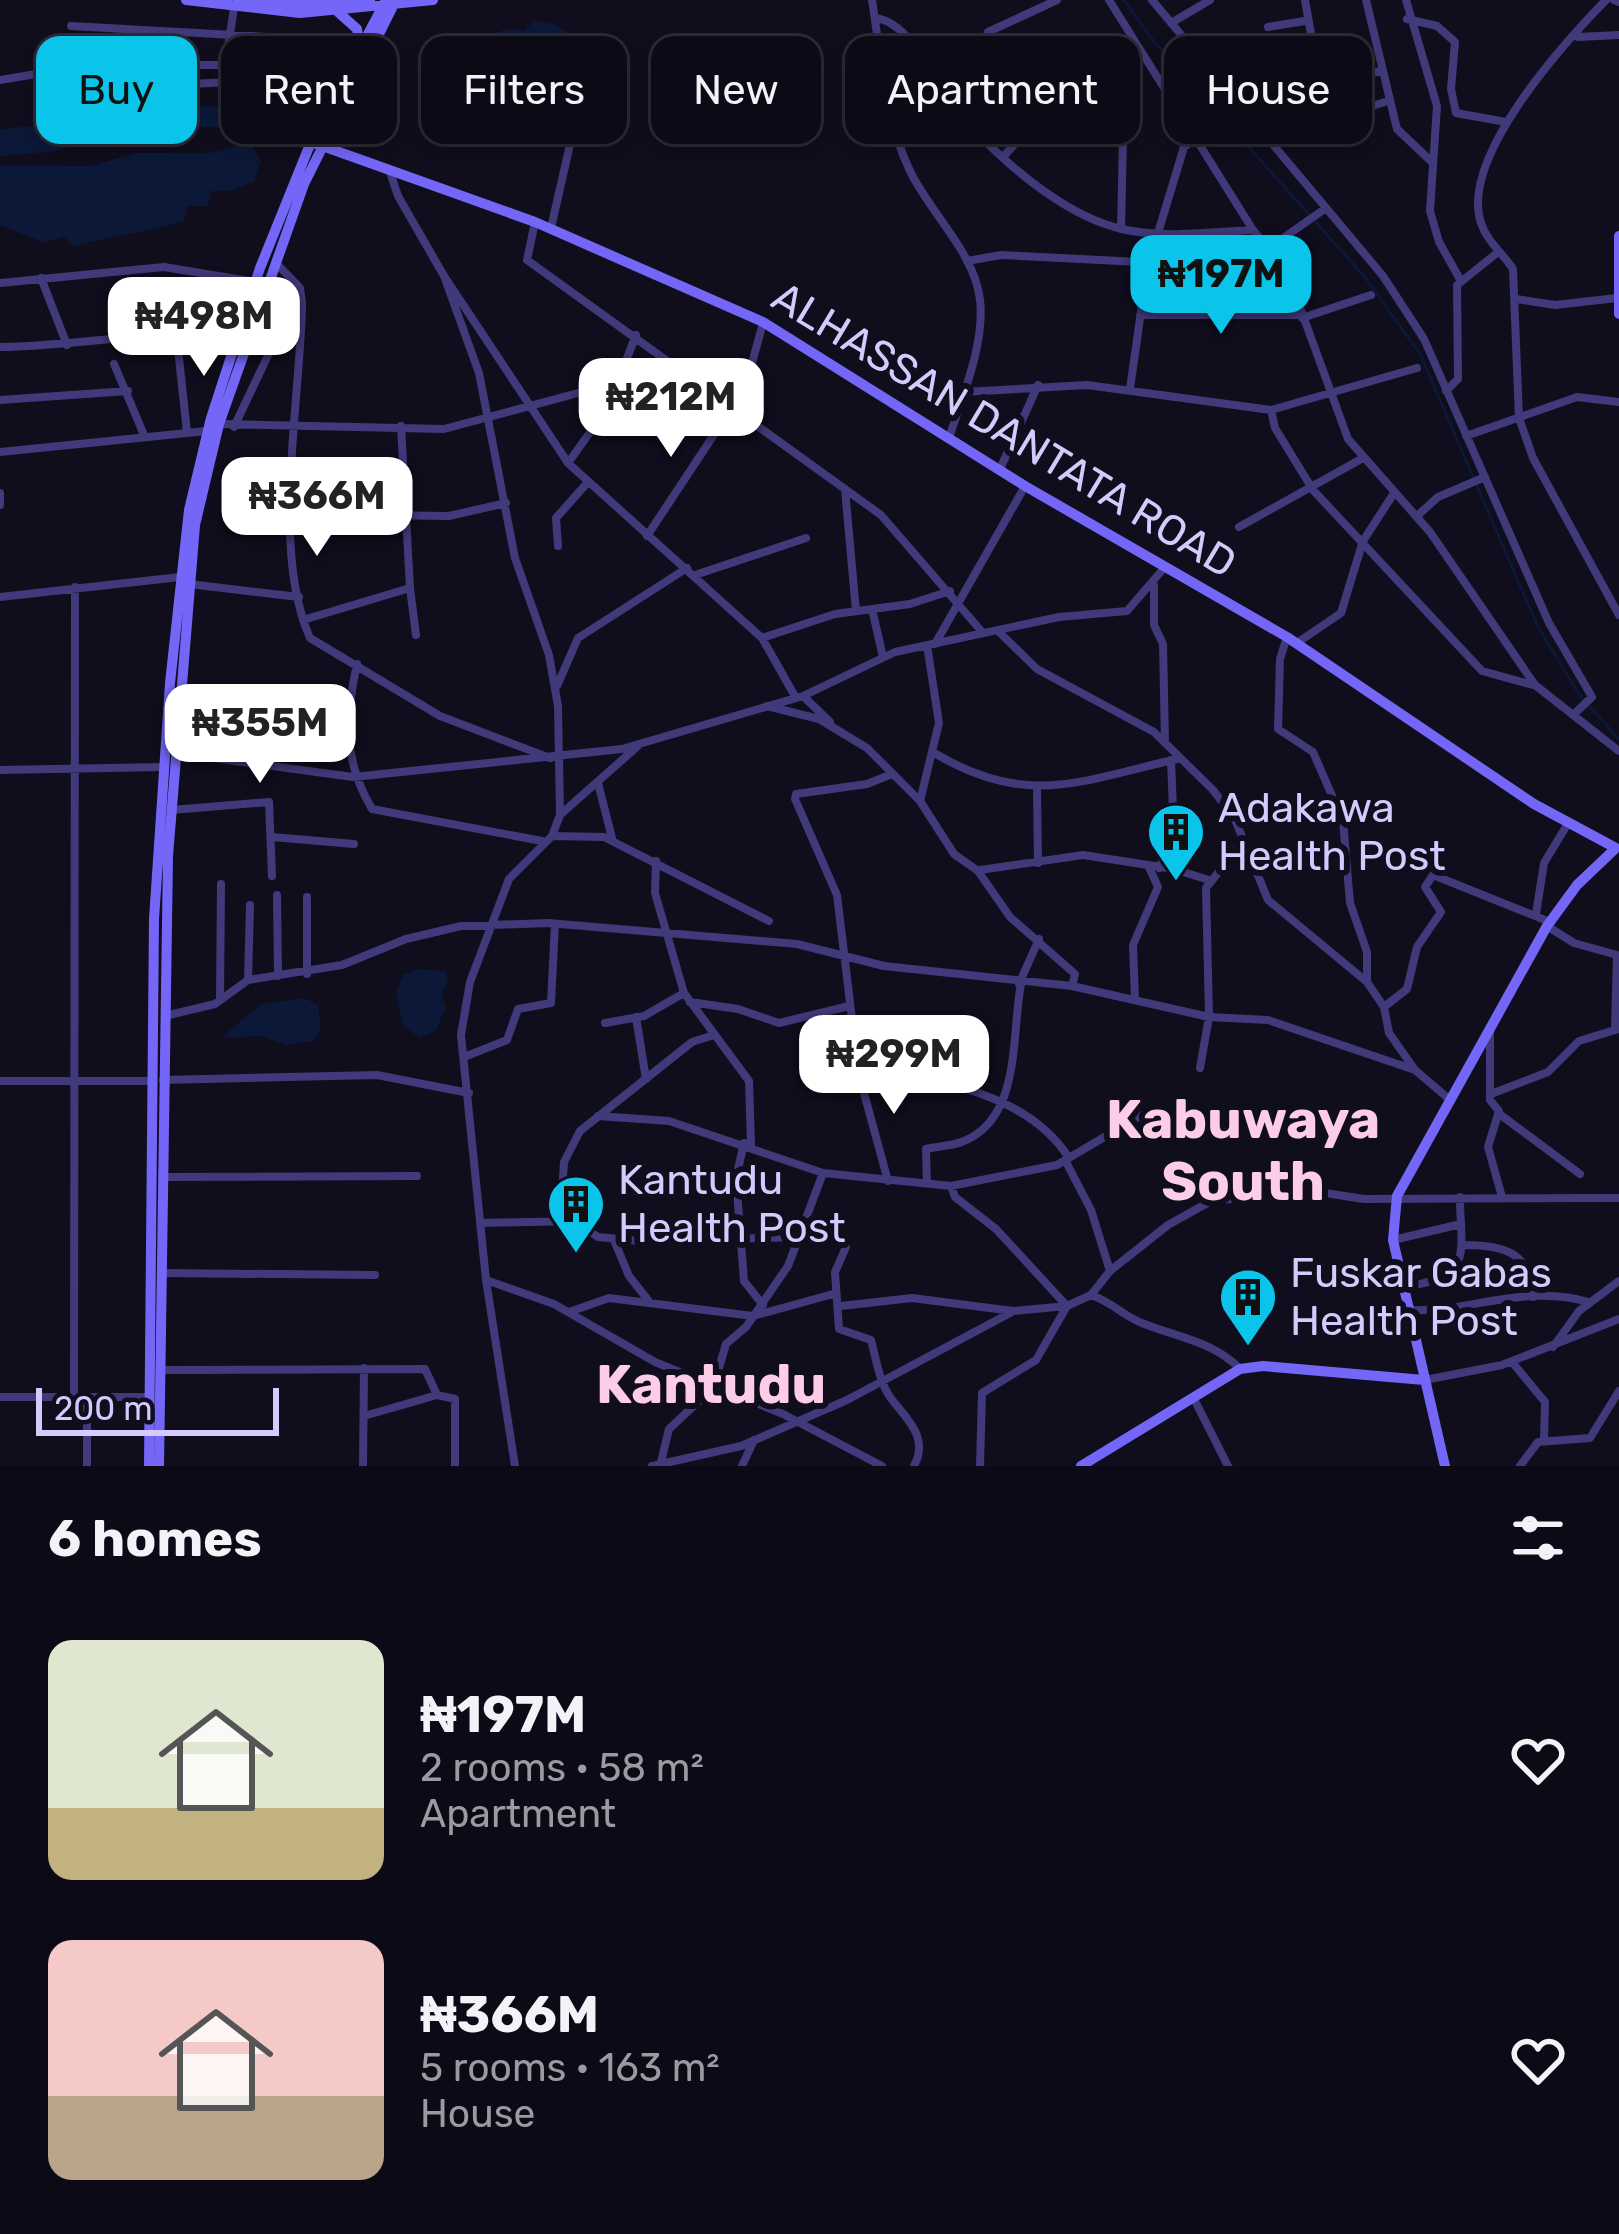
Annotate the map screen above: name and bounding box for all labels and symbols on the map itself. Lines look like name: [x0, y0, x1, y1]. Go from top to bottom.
pin: ₦197M: [1137, 235, 1305, 337]
street label: ALHASSAN DANTATA ROAD: [763, 272, 1245, 588]
pin: ₦498M: [120, 277, 288, 379]
pin: ₦212M: [587, 358, 755, 460]
pin: ₦366M: [233, 457, 401, 559]
pin: ₦355M: [176, 684, 344, 786]
place label: Adakawa Health Post: [1218, 783, 1446, 881]
building icon: Adakawa Health Post: [1145, 801, 1207, 883]
pin: ₦299M: [810, 1015, 978, 1117]
district label: Kabuwaya South: [1106, 1088, 1380, 1214]
place label: Kantudu Health Post: [618, 1155, 846, 1253]
building icon: Kantudu Health Post: [545, 1173, 607, 1255]
place label: Fuskar Gabas Health Post: [1290, 1248, 1552, 1346]
building icon: Fuskar Gabas Health Post: [1217, 1266, 1279, 1348]
district label: Kantudu: [596, 1353, 826, 1417]
scale bar: [36, 1382, 279, 1435]

